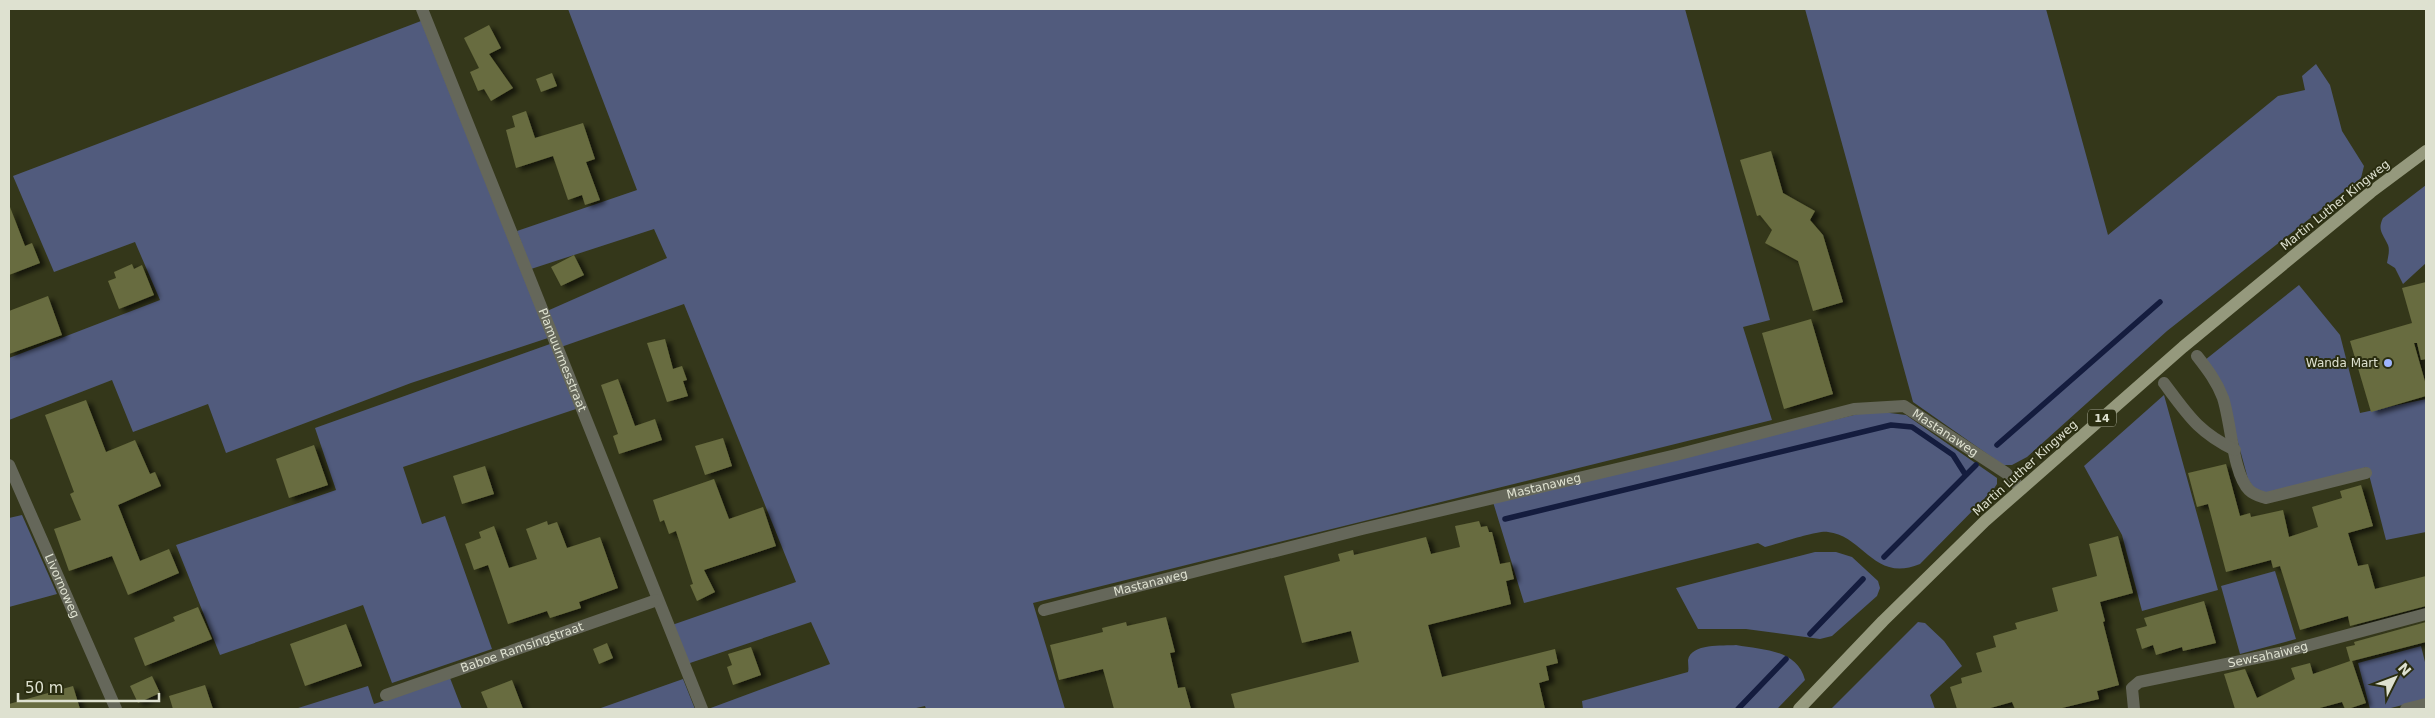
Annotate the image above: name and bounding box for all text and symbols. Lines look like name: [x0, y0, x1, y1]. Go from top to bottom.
street label: Martin Luther Kingweg: [2278, 157, 2392, 253]
street label: Plamuurmesstraat: [535, 306, 589, 414]
place label: Wanda Mart: [2306, 356, 2378, 370]
marker: Wanda Mart: [2382, 357, 2394, 369]
street label: Mastanaweg: [1910, 406, 1981, 460]
road number: 14: [2088, 409, 2116, 426]
street label: Martin Luther Kingweg: [1970, 417, 2080, 519]
street label: Mastanaweg: [1505, 471, 1582, 502]
street label: Livornoweg: [42, 551, 82, 620]
street label: Mastanaweg: [1112, 567, 1189, 599]
street label: Baboe Ramsingstraat: [459, 619, 585, 675]
street label: Sewsahaiweg: [2227, 639, 2309, 671]
north arrow: [2370, 653, 2420, 703]
text: N: [2395, 660, 2415, 679]
scale bar: [18, 670, 159, 702]
text: 50 m: [25, 679, 63, 697]

